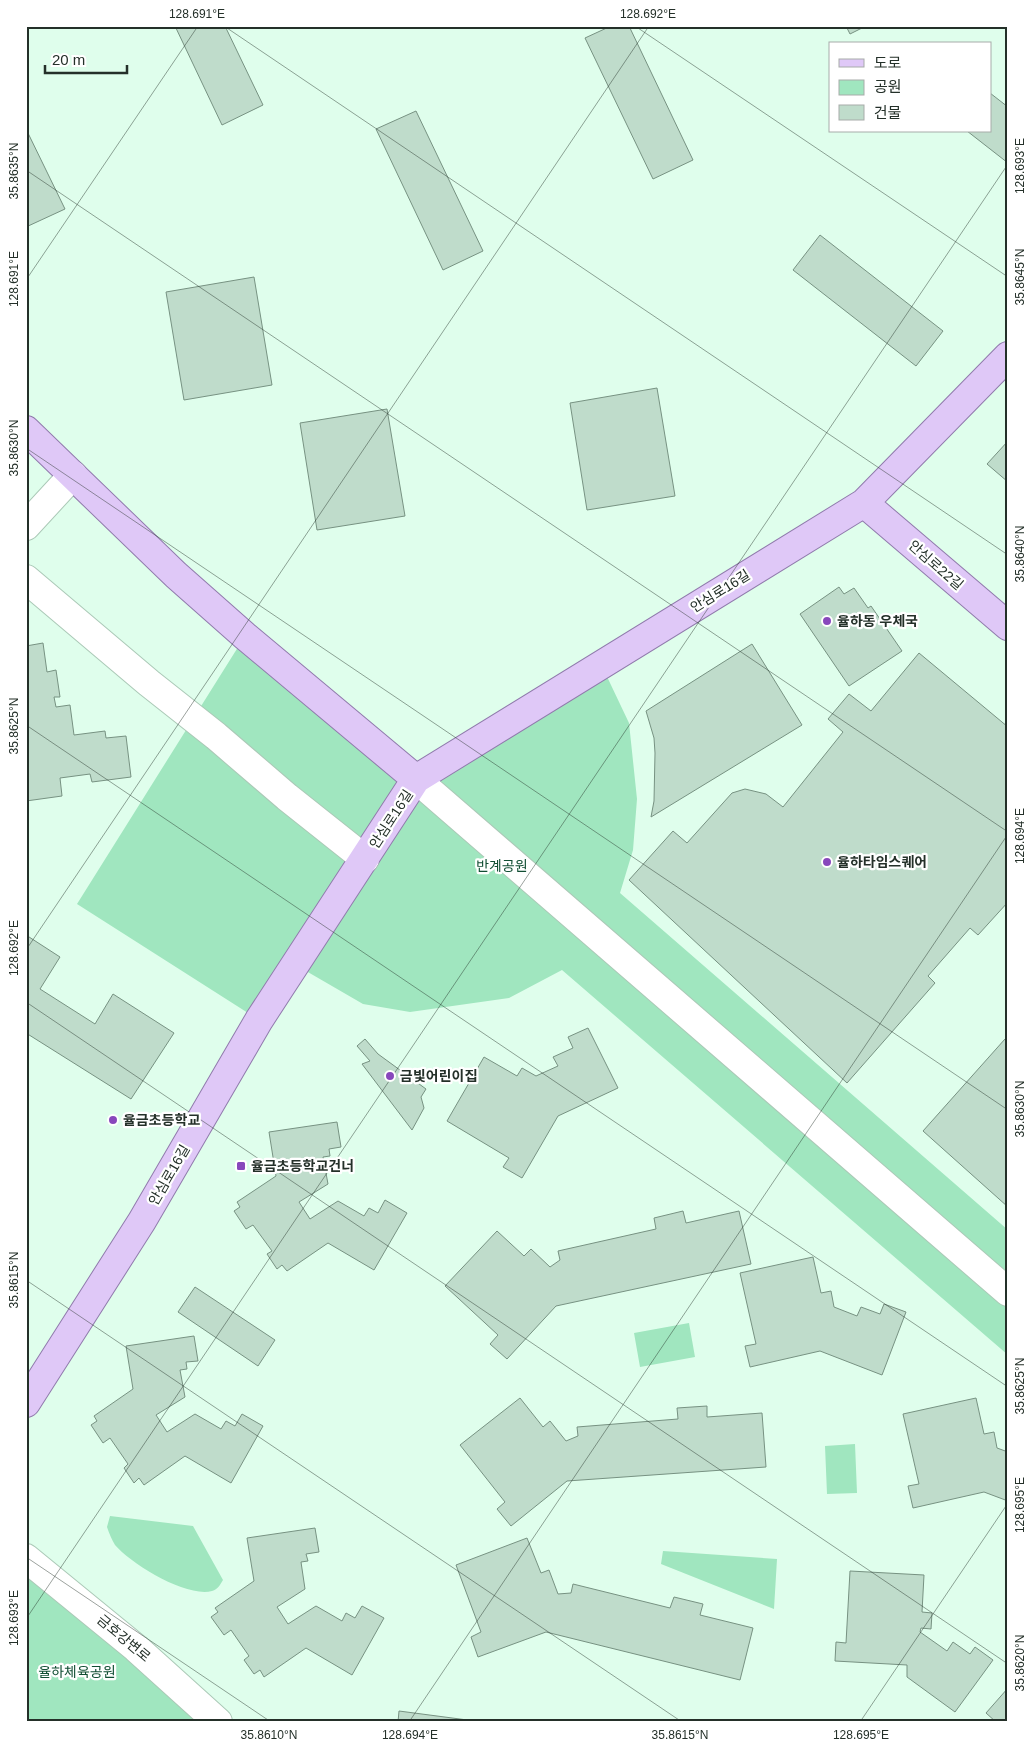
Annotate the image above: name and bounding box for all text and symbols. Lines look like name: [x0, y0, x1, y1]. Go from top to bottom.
text: 128.691°E: [169, 7, 225, 21]
text: 128.692°E: [620, 7, 676, 21]
scale bar: [45, 42, 128, 74]
legend: [829, 42, 992, 132]
text: 20 m: [52, 51, 85, 68]
text: 도로: [874, 54, 902, 71]
text: 공원: [874, 78, 902, 95]
text: 건물: [874, 104, 902, 121]
text: 128.693°E: [1013, 138, 1027, 194]
text: 35.8635°N: [7, 143, 21, 199]
text: 35.8645°N: [1013, 249, 1027, 305]
text: 128.691°E: [7, 251, 21, 307]
text: 35.8630°N: [7, 420, 21, 476]
text: 35.8640°N: [1013, 526, 1027, 582]
street label: 안심로22길: [905, 537, 967, 593]
street label: 안심로16길: [687, 566, 753, 616]
place label: 율하동 우체국: [837, 613, 918, 629]
marker: 율하동 우체국: [821, 615, 833, 627]
text: 35.8625°N: [7, 698, 21, 754]
street label: 안심로16길: [366, 787, 416, 851]
text: 128.694°E: [1013, 808, 1027, 864]
place label: 율하타임스퀘어: [837, 854, 927, 870]
marker: 율하타임스퀘어: [821, 856, 833, 868]
park label: 반계공원: [476, 858, 528, 874]
text: 128.692°E: [7, 920, 21, 976]
place label: 금빛어린이집: [400, 1068, 477, 1084]
marker: 금빛어린이집: [384, 1070, 396, 1082]
text: 35.8630°N: [1013, 1081, 1027, 1137]
place label: 율금초등학교: [123, 1112, 200, 1128]
marker: 율금초등학교: [107, 1114, 119, 1126]
street label: 안심로16길: [145, 1142, 193, 1208]
place label: 율금초등학교건너: [251, 1158, 354, 1174]
marker: 율금초등학교건너: [235, 1160, 247, 1172]
text: 35.8615°N: [7, 1252, 21, 1308]
text: 35.8625°N: [1013, 1358, 1027, 1414]
text: 128.695°E: [1013, 1477, 1027, 1533]
text: 128.693°E: [7, 1590, 21, 1646]
street label: 금호강변로: [94, 1611, 154, 1665]
text: 35.8620°N: [1013, 1635, 1027, 1691]
park label: 율하체육공원: [38, 1664, 116, 1680]
text: 35.8610°N: [241, 1728, 297, 1742]
text: 128.694°E: [382, 1728, 438, 1742]
text: 35.8615°N: [652, 1728, 708, 1742]
text: 128.695°E: [833, 1728, 889, 1742]

